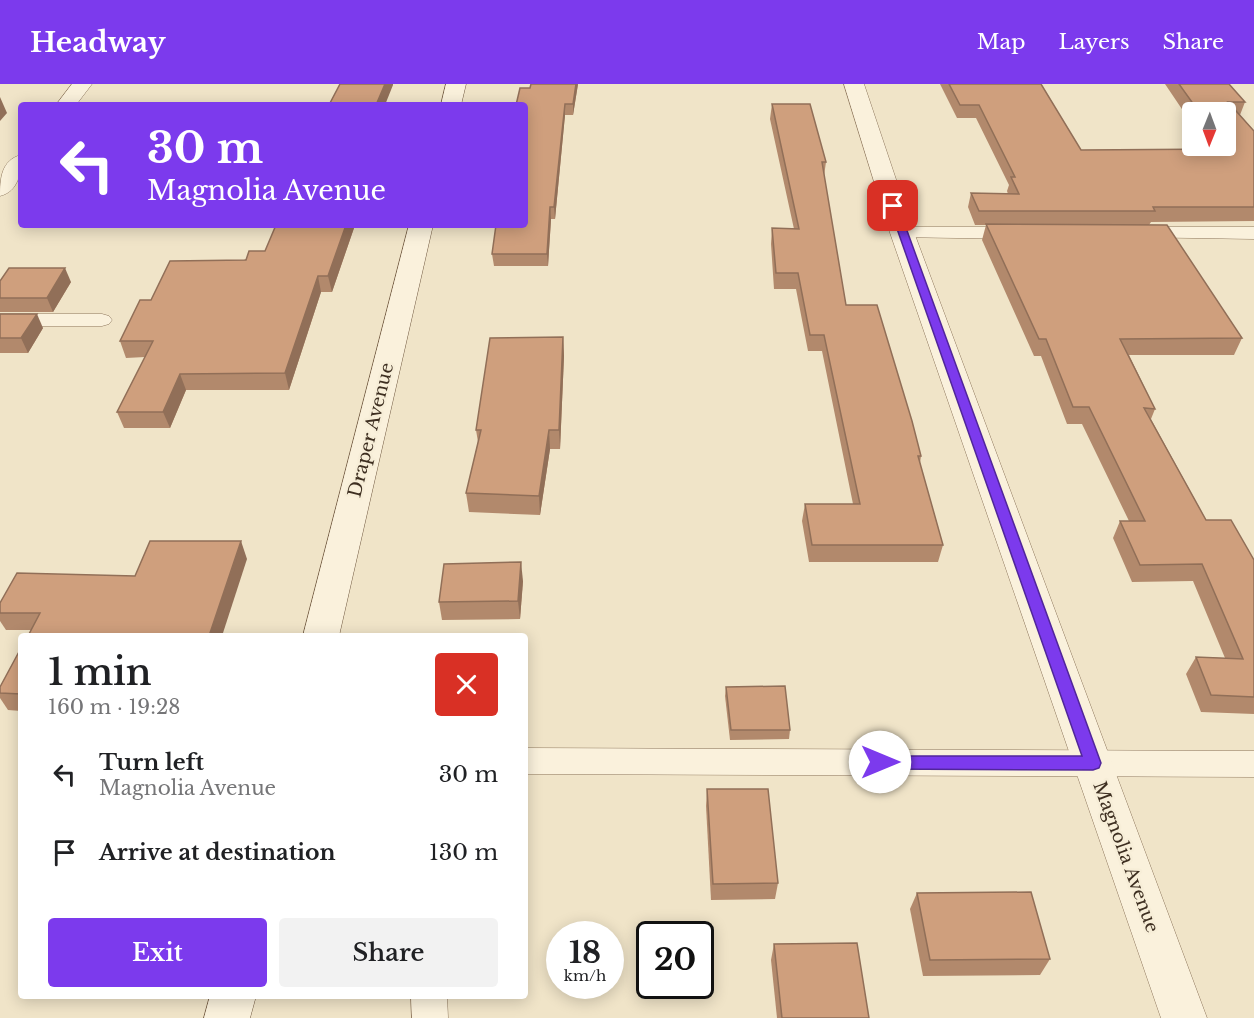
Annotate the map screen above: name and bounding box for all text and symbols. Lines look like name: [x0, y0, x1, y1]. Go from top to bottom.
text: Headway: [30, 25, 166, 60]
text: Map: [977, 29, 1026, 55]
text: Layers: [1059, 29, 1130, 55]
text: Share: [1163, 29, 1224, 55]
north arrow: [1182, 102, 1236, 156]
map controls: [1182, 102, 1236, 156]
text: 30 m: [147, 122, 263, 174]
icon: left: [48, 126, 126, 204]
text: Magnolia Avenue: [147, 174, 386, 207]
pin: [867, 180, 918, 231]
icon: arrive: [876, 189, 909, 222]
street label: Draper Avenue: [344, 360, 398, 500]
text: 1 min: [48, 650, 152, 695]
button: close: [435, 653, 498, 716]
text: 160 m · 19:28: [48, 695, 180, 719]
position arrow: [848, 730, 912, 794]
text: Turn left: [99, 749, 204, 776]
icon: left: [48, 758, 81, 791]
text: 30 m: [439, 761, 498, 788]
text: Magnolia Avenue: [99, 776, 276, 800]
street label: Magnolia Avenue: [1088, 778, 1164, 936]
icon: arrive: [48, 836, 81, 869]
text: Arrive at destination: [99, 839, 336, 866]
text: 130 m: [429, 839, 498, 866]
button: Exit: [48, 918, 267, 987]
button: Share: [279, 918, 498, 987]
speed limit sign: 20: [636, 921, 714, 999]
text: 18: [569, 934, 601, 971]
text: km/h: [564, 966, 606, 985]

